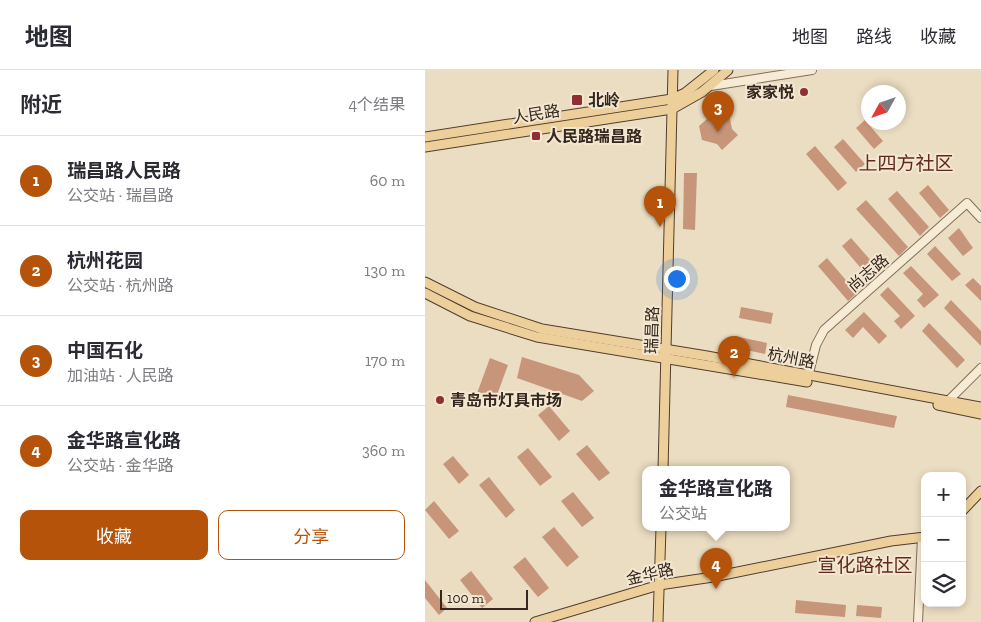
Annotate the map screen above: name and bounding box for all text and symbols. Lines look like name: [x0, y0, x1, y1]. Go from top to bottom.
text: 地图: [25, 22, 73, 51]
text: 地图: [792, 26, 828, 48]
text: 路线: [856, 26, 892, 48]
text: 收藏: [920, 26, 956, 48]
place label: 家家悦: [746, 83, 794, 102]
north arrow: [861, 85, 906, 130]
marker: 家家悦: [798, 86, 810, 98]
place label: 北岭: [588, 91, 620, 110]
pin: 3: [702, 91, 734, 132]
text: 附近: [20, 92, 62, 117]
marker: 北岭: [570, 93, 584, 107]
text: 4个结果: [348, 95, 405, 114]
street label: 人民路: [511, 101, 561, 127]
place label: 人民路瑞昌路: [546, 127, 642, 146]
marker: 人民路瑞昌路: [530, 130, 542, 142]
district label: 上四方社区: [858, 152, 954, 175]
text: 瑞昌路人民路: [67, 159, 181, 182]
text: 1: [33, 171, 39, 190]
text: 60 m: [370, 171, 405, 190]
text: 公交站 · 瑞昌路: [67, 186, 174, 205]
pin: 1: [644, 186, 676, 227]
text: 杭州花园: [67, 249, 143, 272]
street label: 尚志路: [844, 250, 892, 296]
text: 2: [32, 261, 40, 280]
text: 130 m: [364, 261, 405, 280]
your location: [664, 266, 690, 292]
text: 公交站 · 杭州路: [67, 276, 174, 295]
street label: 瑞昌路: [642, 306, 662, 354]
pin: 2: [718, 336, 750, 377]
text: 中国石化: [67, 339, 143, 362]
street label: 杭州路: [766, 344, 816, 372]
text: 3: [32, 351, 40, 370]
text: 170 m: [365, 351, 405, 370]
text: 加油站 · 人民路: [67, 366, 174, 385]
place label: 青岛市灯具市场: [450, 391, 562, 410]
marker: 青岛市灯具市场: [434, 394, 446, 406]
text: 金华路宣化路: [67, 429, 181, 452]
text: 4: [31, 441, 41, 460]
text: 360 m: [362, 441, 405, 460]
text: 公交站 · 金华路: [67, 456, 174, 475]
popup: [642, 466, 790, 531]
map controls: [921, 472, 966, 607]
button: +: [921, 472, 966, 517]
text: 金华路宣化路: [659, 477, 773, 500]
text: 公交站: [659, 504, 707, 523]
button: 收藏: [20, 510, 208, 560]
button: 分享: [218, 510, 405, 560]
button: −: [921, 517, 966, 562]
pin: 4: [700, 548, 732, 589]
district label: 宣化路社区: [817, 554, 913, 577]
street label: 金华路: [624, 559, 676, 589]
button: layers: [921, 562, 966, 607]
scale bar: [440, 587, 527, 610]
text: 100 m: [447, 590, 484, 607]

